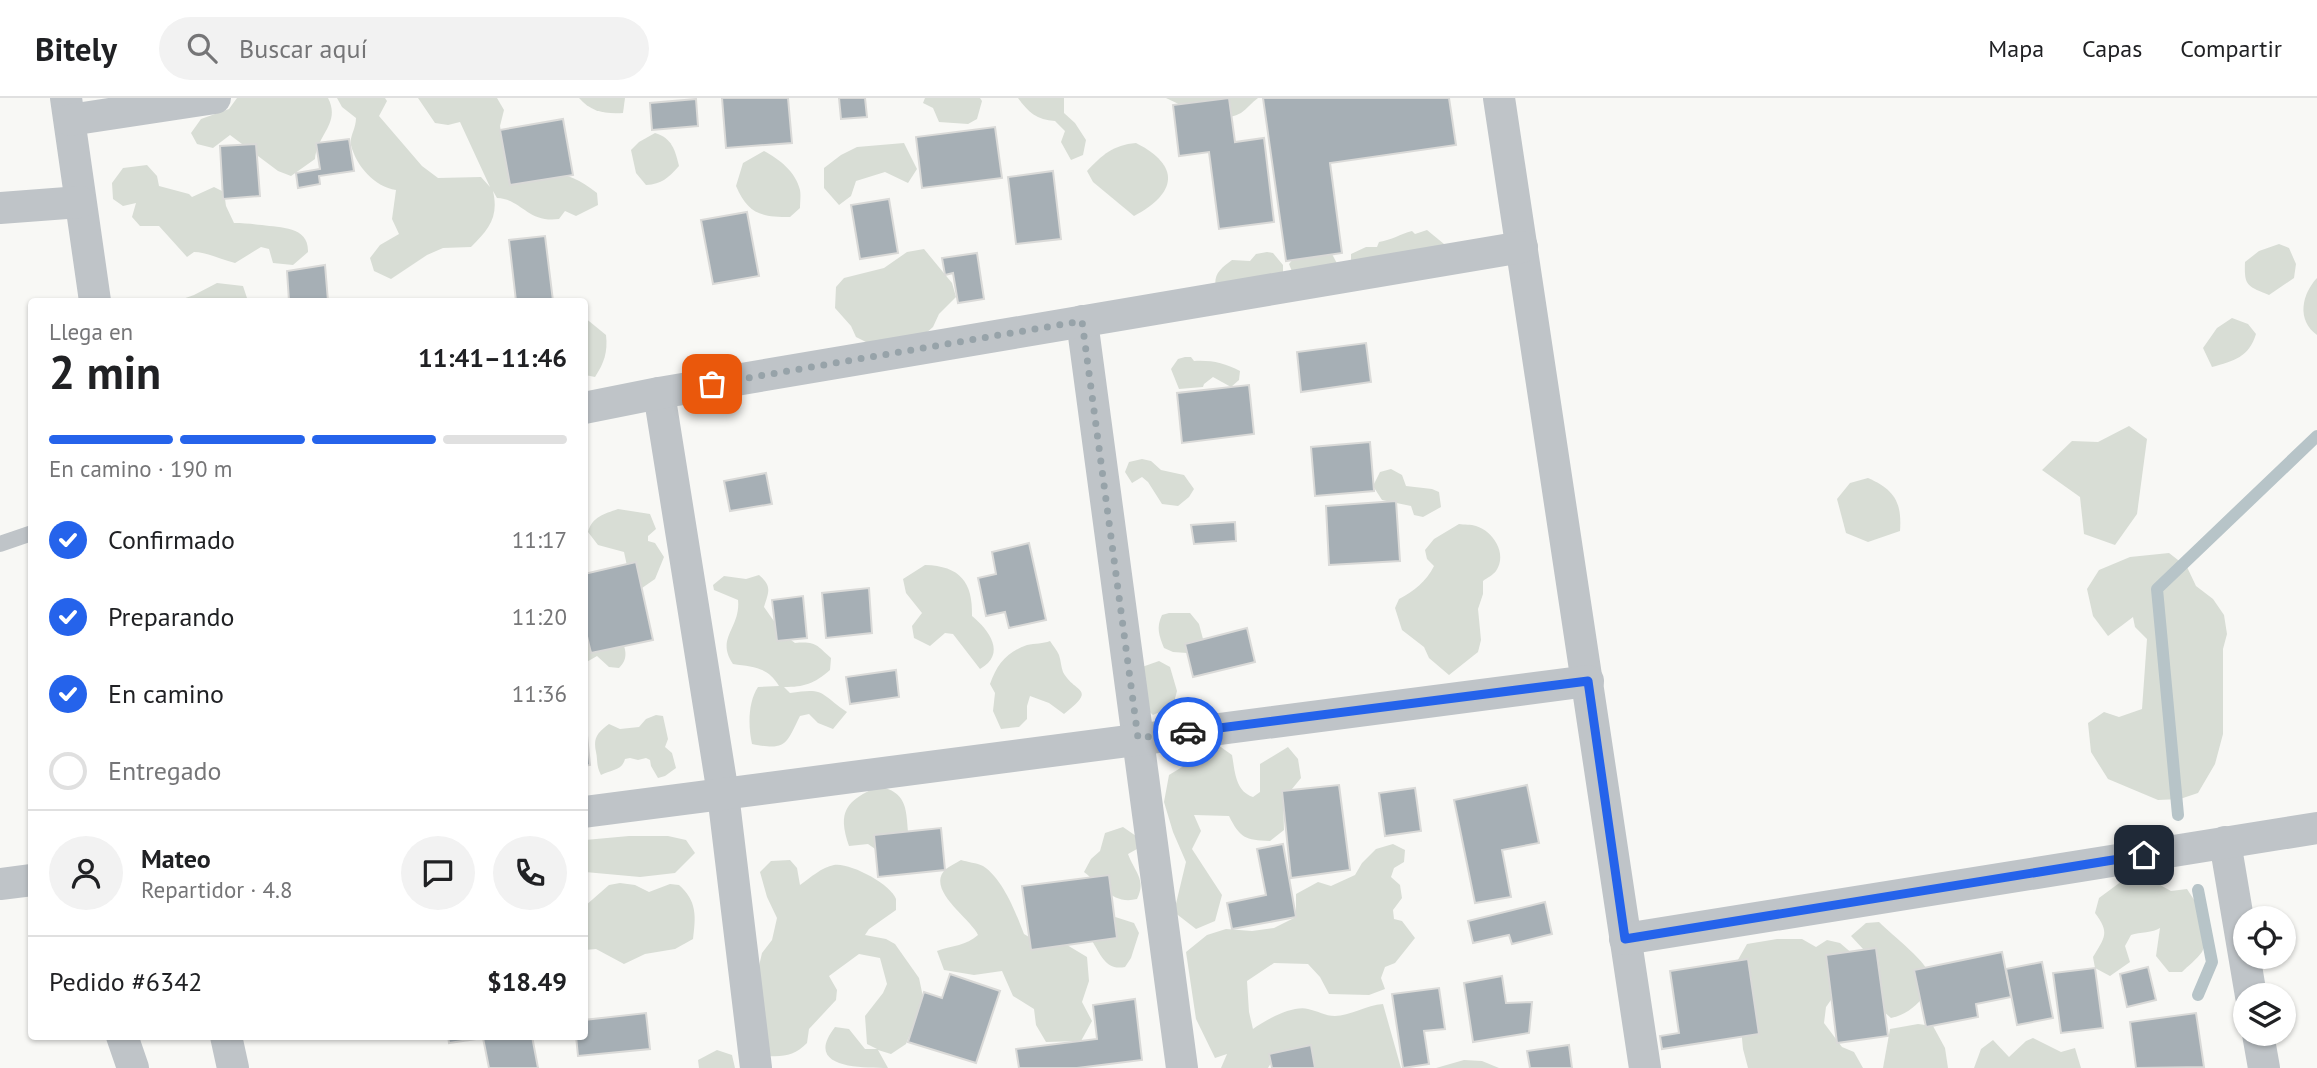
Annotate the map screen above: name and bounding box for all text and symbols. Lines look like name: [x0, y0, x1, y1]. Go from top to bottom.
search box: [159, 17, 649, 80]
text: Bitely: [35, 27, 117, 70]
icon: search: [183, 29, 221, 67]
text: Buscar aquí: [239, 32, 367, 65]
text: Mapa: [1988, 33, 2044, 64]
text: Capas: [2082, 33, 2142, 64]
text: Compartir: [2180, 33, 2282, 64]
text: Llega en: [49, 317, 133, 346]
text: 11:41–11:46: [418, 341, 567, 374]
text: 2 min: [49, 342, 161, 402]
pin: [682, 354, 742, 414]
icon: bag: [693, 365, 731, 403]
text: En camino · 190 m: [49, 454, 232, 483]
icon: check: [49, 521, 87, 559]
text: Confirmado: [108, 523, 235, 556]
text: 11:17: [512, 525, 567, 554]
icon: check: [49, 598, 87, 636]
text: Preparando: [108, 600, 235, 633]
text: 11:20: [512, 602, 567, 631]
icon: check: [49, 675, 87, 713]
text: En camino: [108, 677, 224, 710]
text: 11:36: [512, 679, 567, 708]
courier: [1153, 697, 1223, 767]
icon: car: [1169, 713, 1207, 751]
text: Entregado: [108, 754, 222, 787]
pin: [2114, 825, 2174, 885]
button: person: [49, 836, 123, 910]
button: chat: [401, 836, 475, 910]
button: phone: [493, 836, 567, 910]
icon: home: [2125, 836, 2163, 874]
text: Mateo: [141, 842, 211, 875]
text: Repartidor · 4.8: [141, 875, 293, 904]
map controls: [2233, 906, 2296, 1046]
button: locate: [2233, 906, 2296, 969]
text: Pedido #6342: [49, 965, 202, 998]
text: $18.49: [487, 965, 567, 998]
button: layers: [2233, 983, 2296, 1046]

